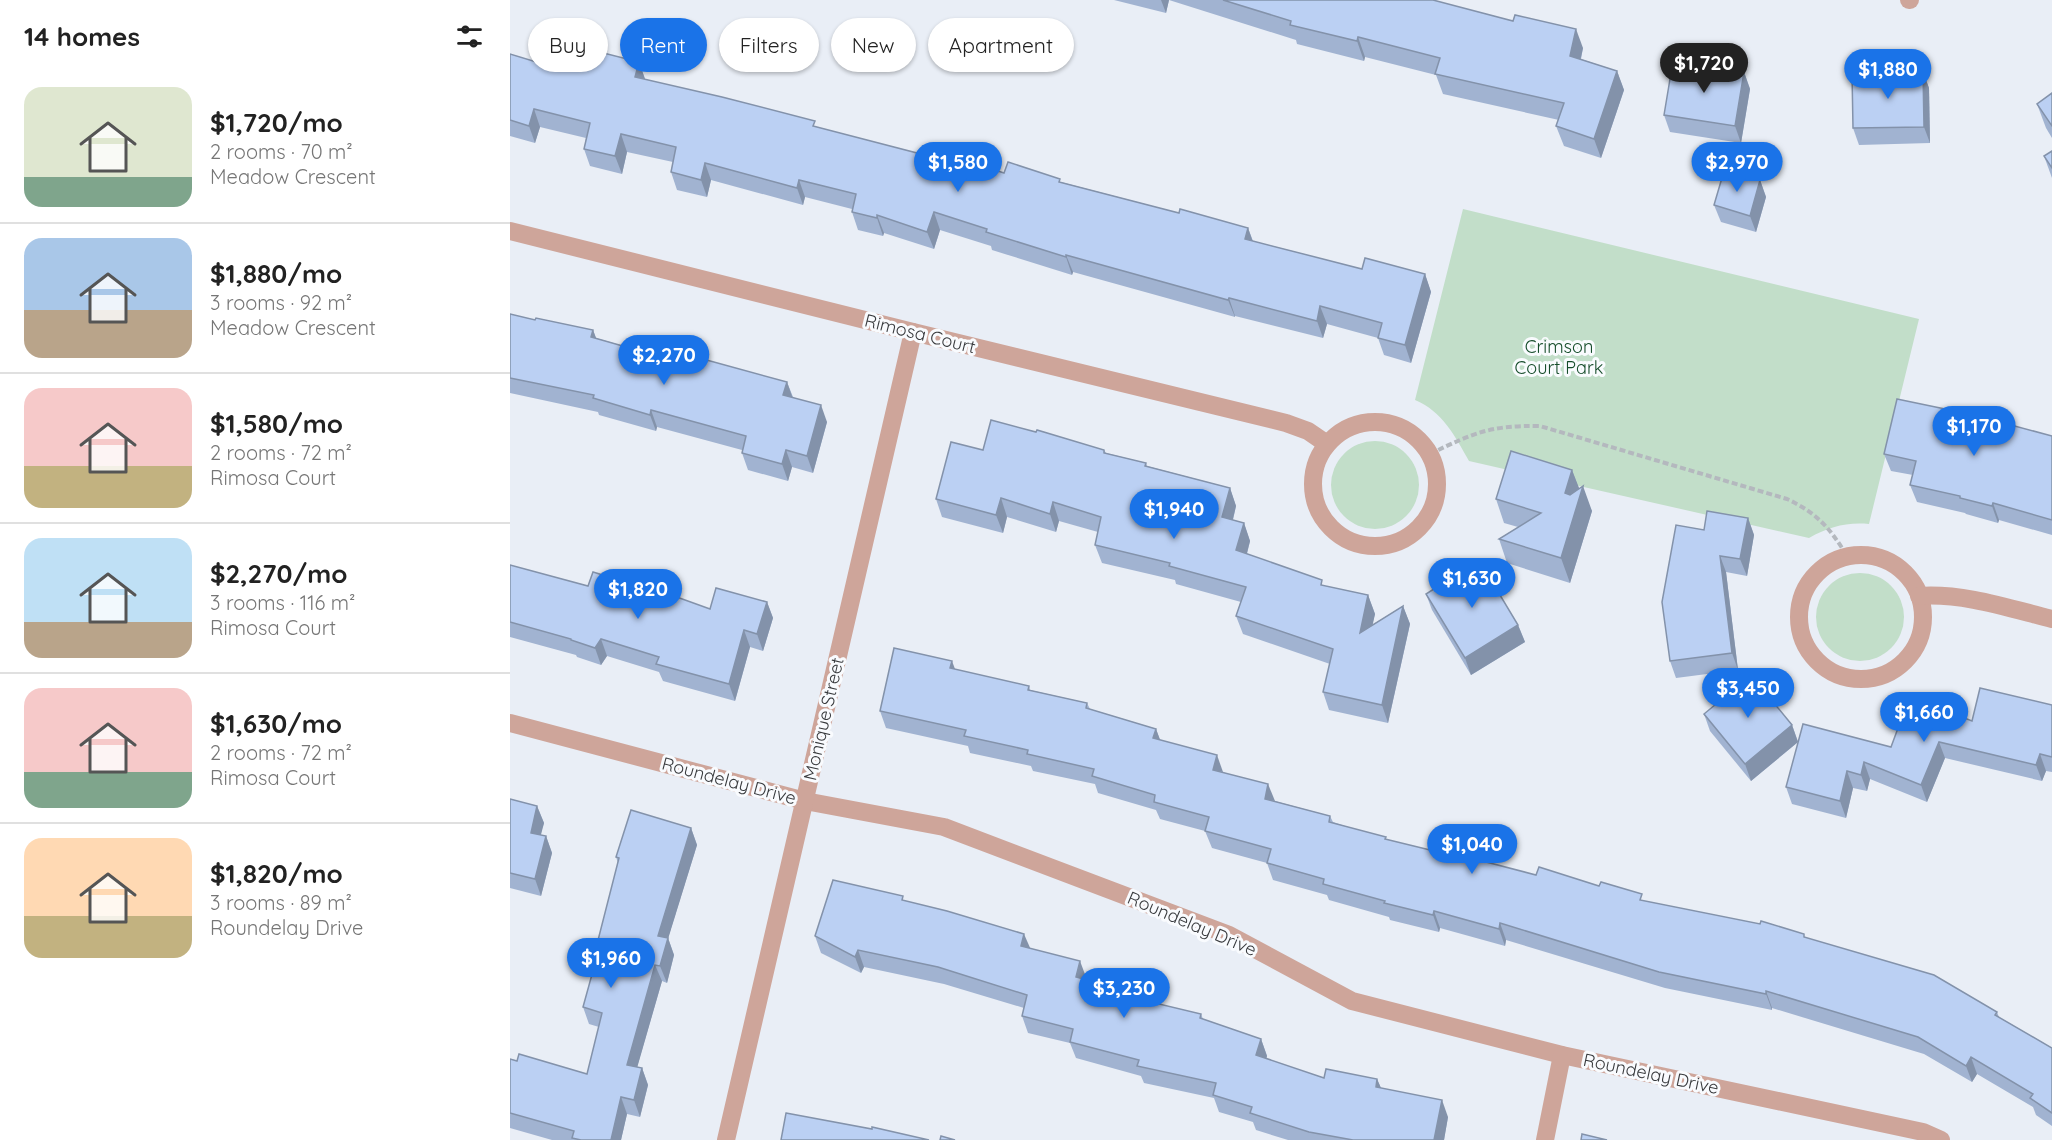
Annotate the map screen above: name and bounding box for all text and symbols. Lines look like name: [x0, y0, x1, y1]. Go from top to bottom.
chip: Buy: [528, 18, 608, 72]
chip: Rent: [620, 18, 707, 72]
chip: Filters: [719, 18, 819, 72]
chip: New: [831, 18, 916, 72]
chip: Apartment: [928, 18, 1074, 72]
text: 14 homes: [24, 20, 140, 53]
icon: filters: [453, 20, 486, 53]
pin: $1,720: [1655, 43, 1753, 94]
pin: $1,880: [1839, 49, 1937, 100]
text: $1,720: [1674, 50, 1734, 75]
text: $1,880: [1858, 56, 1918, 81]
text: $1,720/mo: [210, 106, 343, 139]
icon: home: [72, 111, 144, 183]
text: 2 rooms · 70 m²: [210, 139, 353, 164]
pin: $1,580: [909, 142, 1007, 193]
pin: $2,970: [1688, 142, 1786, 193]
text: $1,580: [928, 149, 988, 174]
text: $2,970: [1706, 149, 1768, 174]
text: Meadow Crescent: [210, 164, 376, 189]
text: $1,880/mo: [210, 257, 342, 290]
icon: home: [72, 262, 144, 334]
text: 3 rooms · 92 m²: [210, 290, 352, 315]
street label: Rimosa Court: [862, 309, 978, 358]
text: Meadow Crescent: [210, 315, 376, 340]
pin: $2,270: [615, 335, 713, 386]
park label: Crimson Court Park: [1515, 335, 1603, 379]
text: $2,270: [632, 342, 696, 367]
pin: $1,170: [1925, 406, 2023, 457]
text: $1,580/mo: [210, 407, 343, 440]
icon: home: [72, 412, 144, 484]
text: $1,170: [1947, 413, 2001, 438]
text: 2 rooms · 72 m²: [210, 440, 352, 465]
text: Rimosa Court: [210, 465, 336, 490]
pin: $1,940: [1125, 489, 1223, 540]
text: $1,940: [1144, 496, 1204, 521]
text: $2,270/mo: [210, 557, 347, 590]
pin: $1,630: [1423, 558, 1521, 609]
icon: home: [72, 562, 144, 634]
text: $1,630: [1442, 565, 1502, 590]
pin: $1,820: [589, 569, 687, 620]
text: $1,820: [608, 576, 668, 601]
text: 3 rooms · 116 m²: [210, 590, 355, 615]
text: Rimosa Court: [210, 615, 336, 640]
street label: Monique Street: [798, 655, 849, 783]
pin: $3,450: [1699, 668, 1797, 719]
text: $3,450: [1716, 675, 1780, 700]
pin: $1,660: [1875, 692, 1973, 743]
text: $1,660: [1894, 699, 1954, 724]
text: $1,630/mo: [210, 707, 342, 740]
icon: home: [72, 712, 144, 784]
text: 2 rooms · 72 m²: [210, 740, 352, 765]
street label: Roundelay Drive: [659, 752, 799, 809]
text: Rimosa Court: [210, 765, 336, 790]
pin: $1,040: [1423, 824, 1521, 875]
text: $1,040: [1441, 831, 1503, 856]
text: $1,820/mo: [210, 857, 343, 890]
icon: home: [72, 862, 144, 934]
street label: Roundelay Drive: [1124, 886, 1260, 961]
text: 3 rooms · 89 m²: [210, 890, 352, 915]
text: Roundelay Drive: [210, 915, 363, 940]
pin: $1,960: [562, 938, 660, 989]
text: $1,960: [581, 945, 641, 970]
pin: $3,230: [1075, 968, 1173, 1019]
text: $3,230: [1093, 975, 1155, 1000]
street label: Roundelay Drive: [1581, 1048, 1721, 1099]

